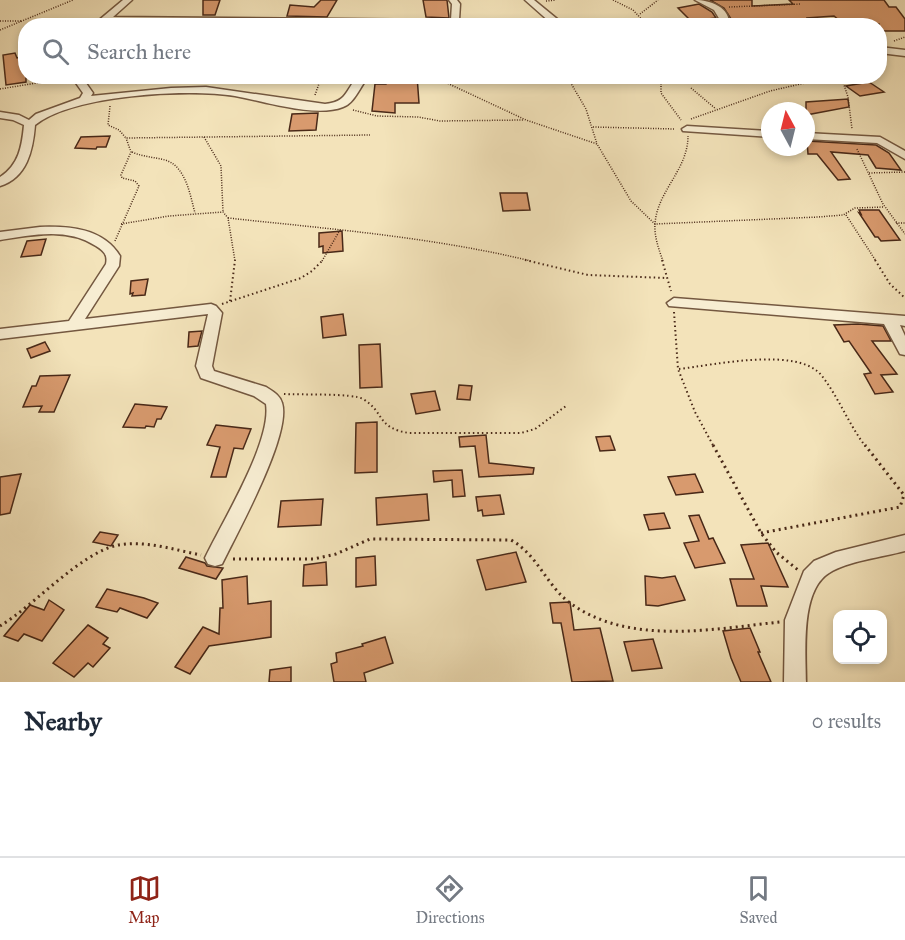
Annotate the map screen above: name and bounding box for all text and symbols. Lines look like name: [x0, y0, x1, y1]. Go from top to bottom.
search box: [18, 18, 887, 84]
icon: search: [39, 35, 72, 68]
text: Search here: [87, 38, 191, 65]
north arrow: [761, 102, 815, 156]
map controls: [833, 610, 887, 664]
button: locate: [833, 610, 887, 664]
text: Nearby: [24, 705, 102, 737]
text: 0 results: [812, 709, 881, 733]
tab: Map: [128, 872, 161, 927]
tab: Directions: [416, 872, 484, 927]
tab: Saved: [739, 872, 777, 927]

